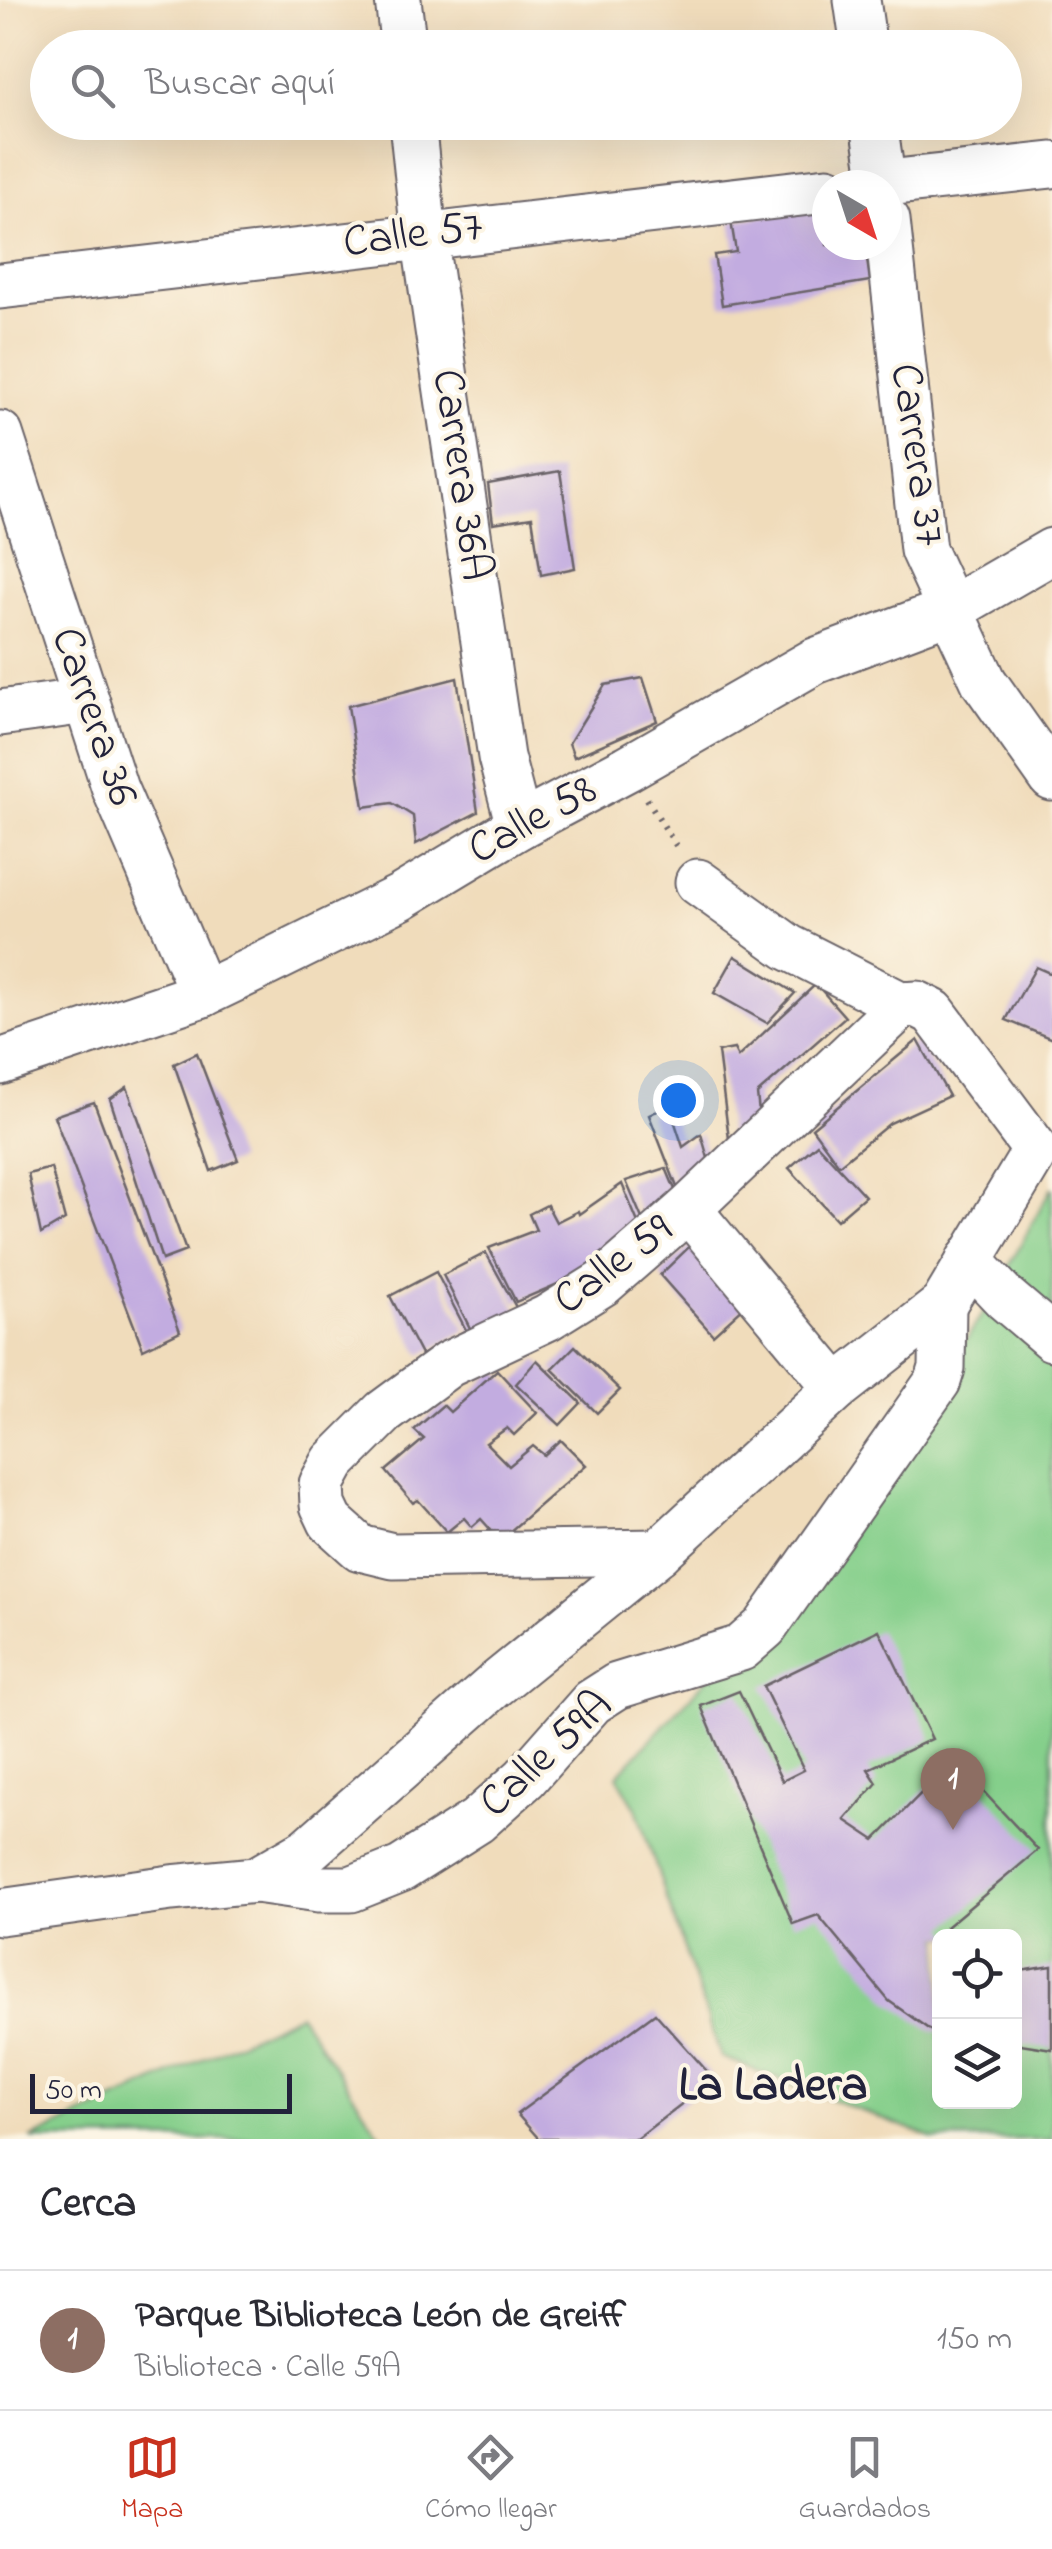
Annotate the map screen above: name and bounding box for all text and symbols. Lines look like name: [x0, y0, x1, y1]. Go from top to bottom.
search box: [30, 30, 1022, 140]
text: Buscar aquí: [145, 57, 335, 113]
icon: search: [65, 58, 120, 113]
north arrow: [812, 170, 902, 260]
street label: Calle 57: [340, 195, 486, 277]
street label: Carrera 37: [871, 359, 961, 551]
street label: Carrera 36A: [413, 365, 507, 585]
street label: Carrera 36: [32, 619, 154, 815]
street label: Calle 58: [457, 759, 609, 883]
your location: [653, 1075, 704, 1126]
street label: Calle 59: [540, 1199, 688, 1333]
street label: Calle 59A: [465, 1675, 629, 1835]
pin: 1: [920, 1748, 986, 1830]
map controls: [932, 1929, 1022, 2109]
button: locate: [932, 1929, 1022, 2019]
button: layers: [932, 2019, 1022, 2109]
district label: La Ladera: [679, 2052, 867, 2122]
scale bar: [30, 2069, 292, 2114]
text: 50 m: [45, 2071, 102, 2112]
text: Cerca: [40, 2174, 136, 2235]
text: Parque Biblioteca León de Greiff: [135, 2289, 626, 2345]
text: 1: [67, 2317, 78, 2364]
text: 150 m: [937, 2317, 1012, 2364]
text: Biblioteca · Calle 59A: [135, 2345, 401, 2392]
tab: Mapa: [121, 2430, 183, 2531]
tab: Cómo llegar: [425, 2430, 557, 2531]
tab: Guardados: [798, 2430, 931, 2531]

